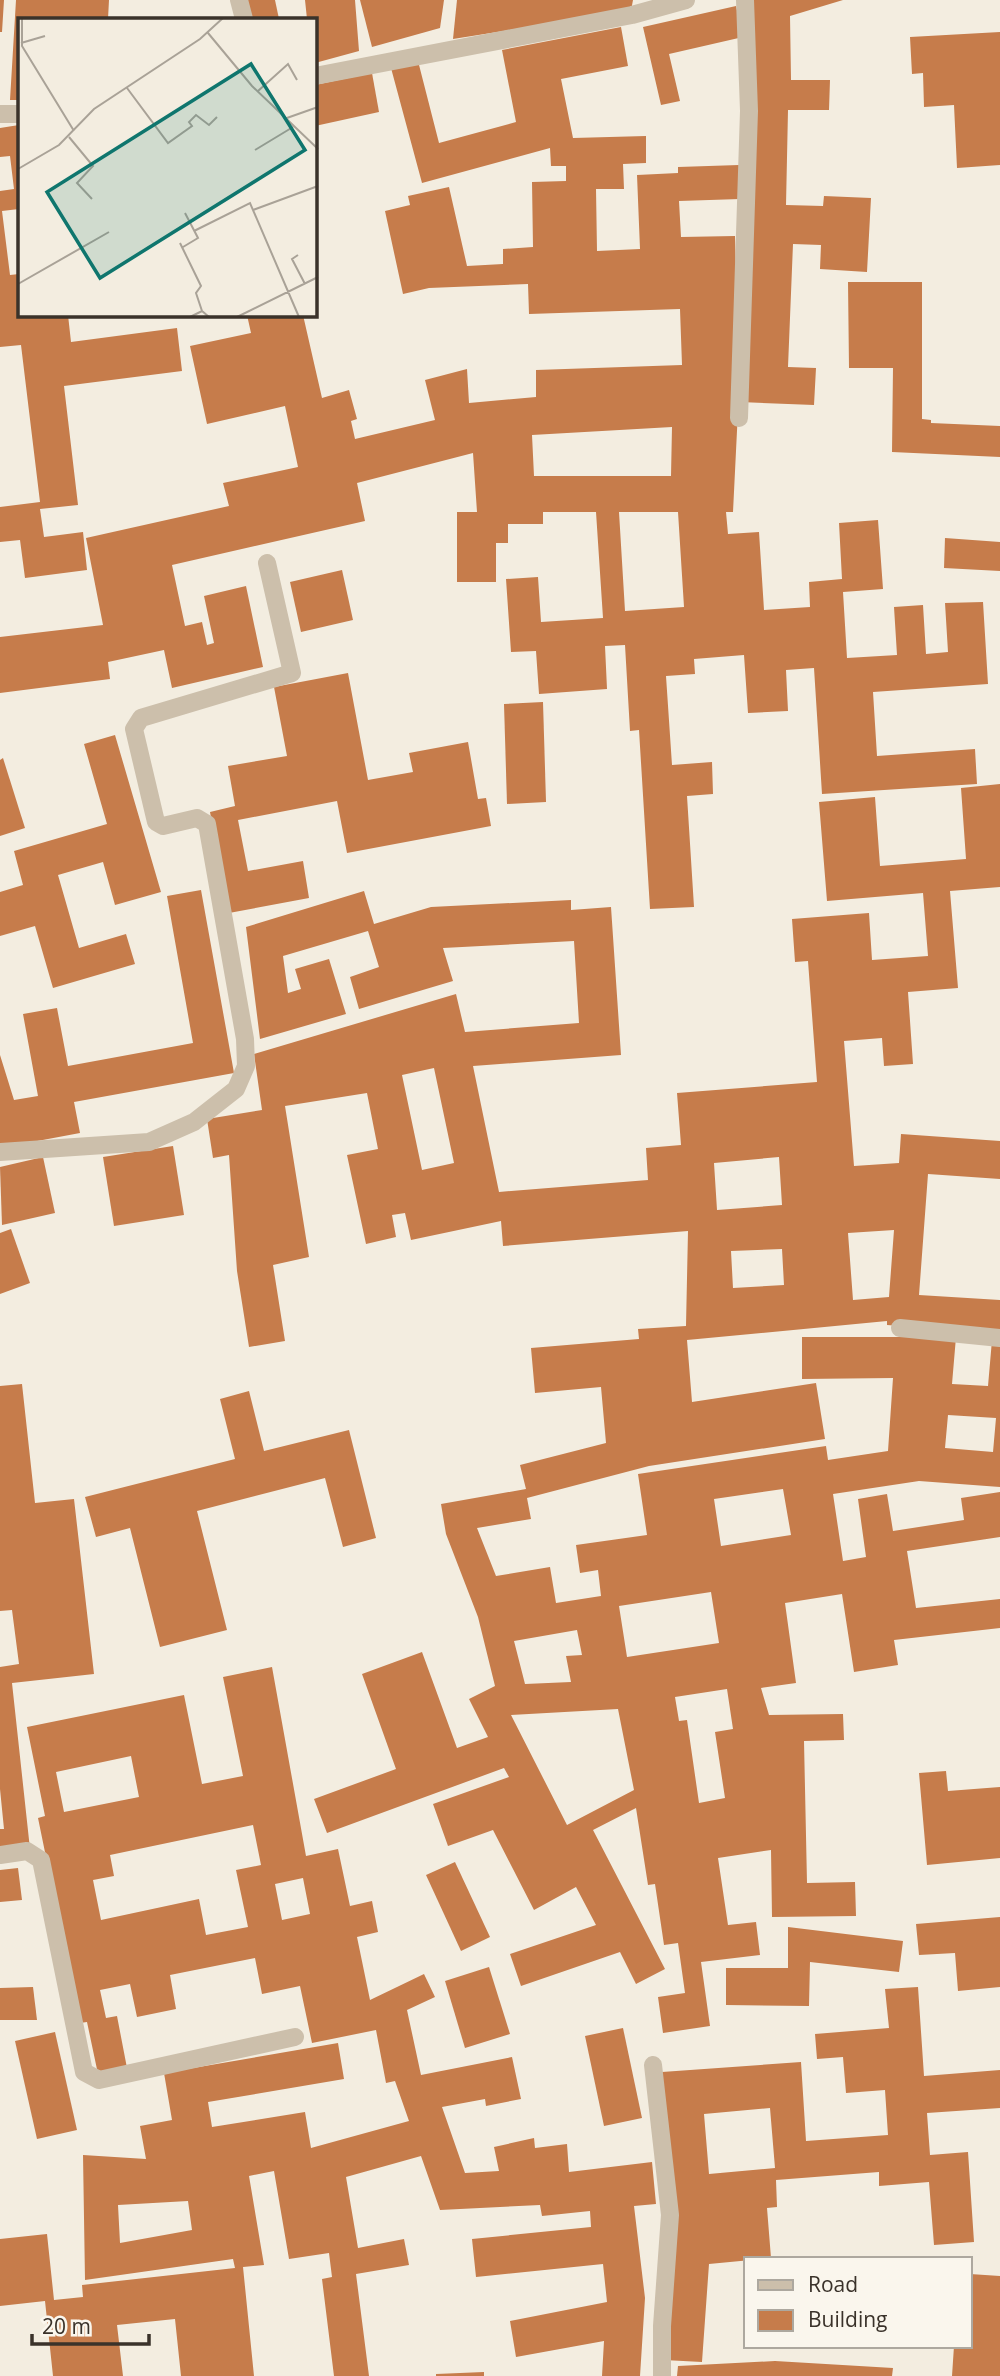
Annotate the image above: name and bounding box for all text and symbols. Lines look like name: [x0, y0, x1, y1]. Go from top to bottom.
inset map: [18, 18, 317, 317]
legend: [744, 2257, 972, 2348]
text: Road: [808, 2270, 858, 2298]
scale bar: [32, 2302, 149, 2346]
text: Building: [808, 2305, 887, 2333]
text: 20 m: [42, 2312, 91, 2340]

